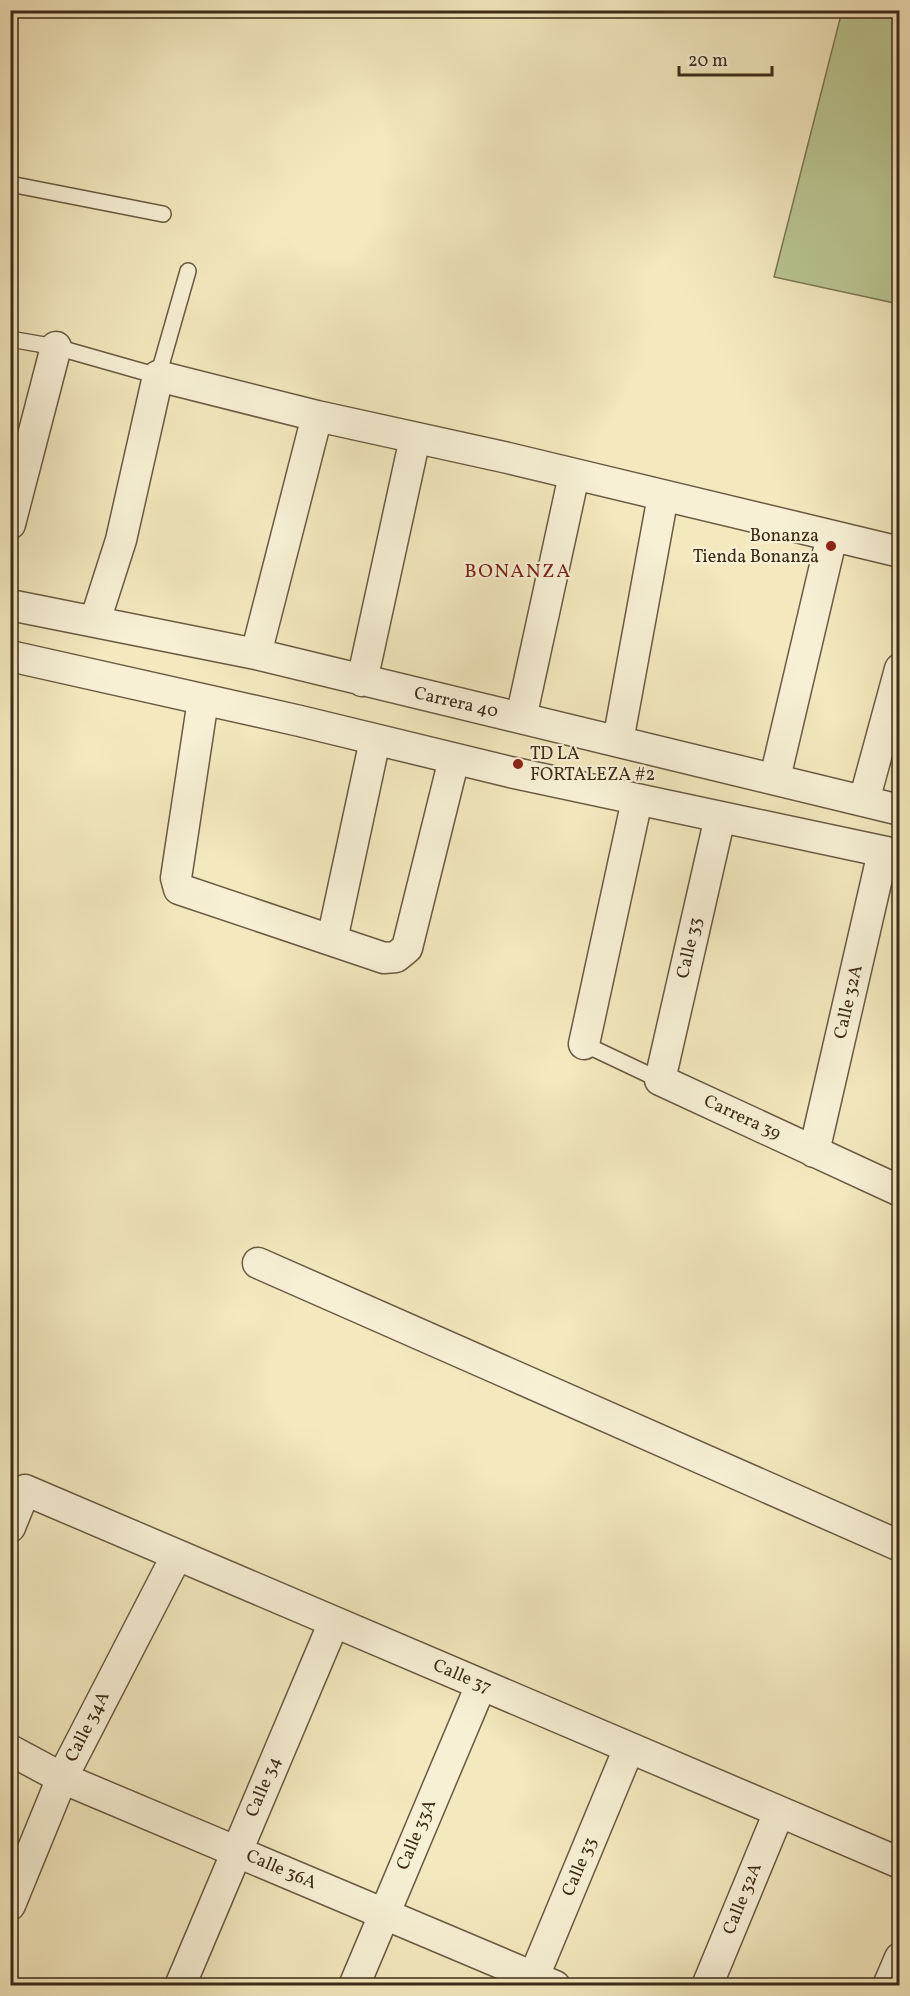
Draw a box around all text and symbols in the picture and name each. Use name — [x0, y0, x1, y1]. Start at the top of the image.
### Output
scale bar — [679, 39, 772, 77]
text: 20 m — [688, 49, 728, 74]
place label: Bonanza Tienda Bonanza — [693, 524, 819, 570]
marker: Bonanza Tienda Bonanza — [824, 539, 838, 553]
district label: BONANZA — [464, 558, 572, 586]
street label: Carrera 40 — [411, 681, 501, 725]
place label: TD LA FORTALEZA #2 — [530, 742, 655, 788]
marker: TD LA FORTALEZA #2 — [511, 757, 525, 771]
street label: Calle 33 — [671, 915, 709, 981]
street label: Calle 32A — [828, 962, 870, 1041]
street label: Carrera 39 — [699, 1089, 785, 1147]
street label: Calle 37 — [429, 1653, 495, 1701]
street label: Calle 34A — [60, 1687, 117, 1767]
street label: Calle 34 — [240, 1753, 288, 1821]
street label: Calle 33A — [391, 1795, 443, 1874]
street label: Calle 33 — [556, 1834, 604, 1900]
street label: Calle 36A — [242, 1844, 321, 1896]
street label: Calle 32A — [717, 1859, 769, 1939]

